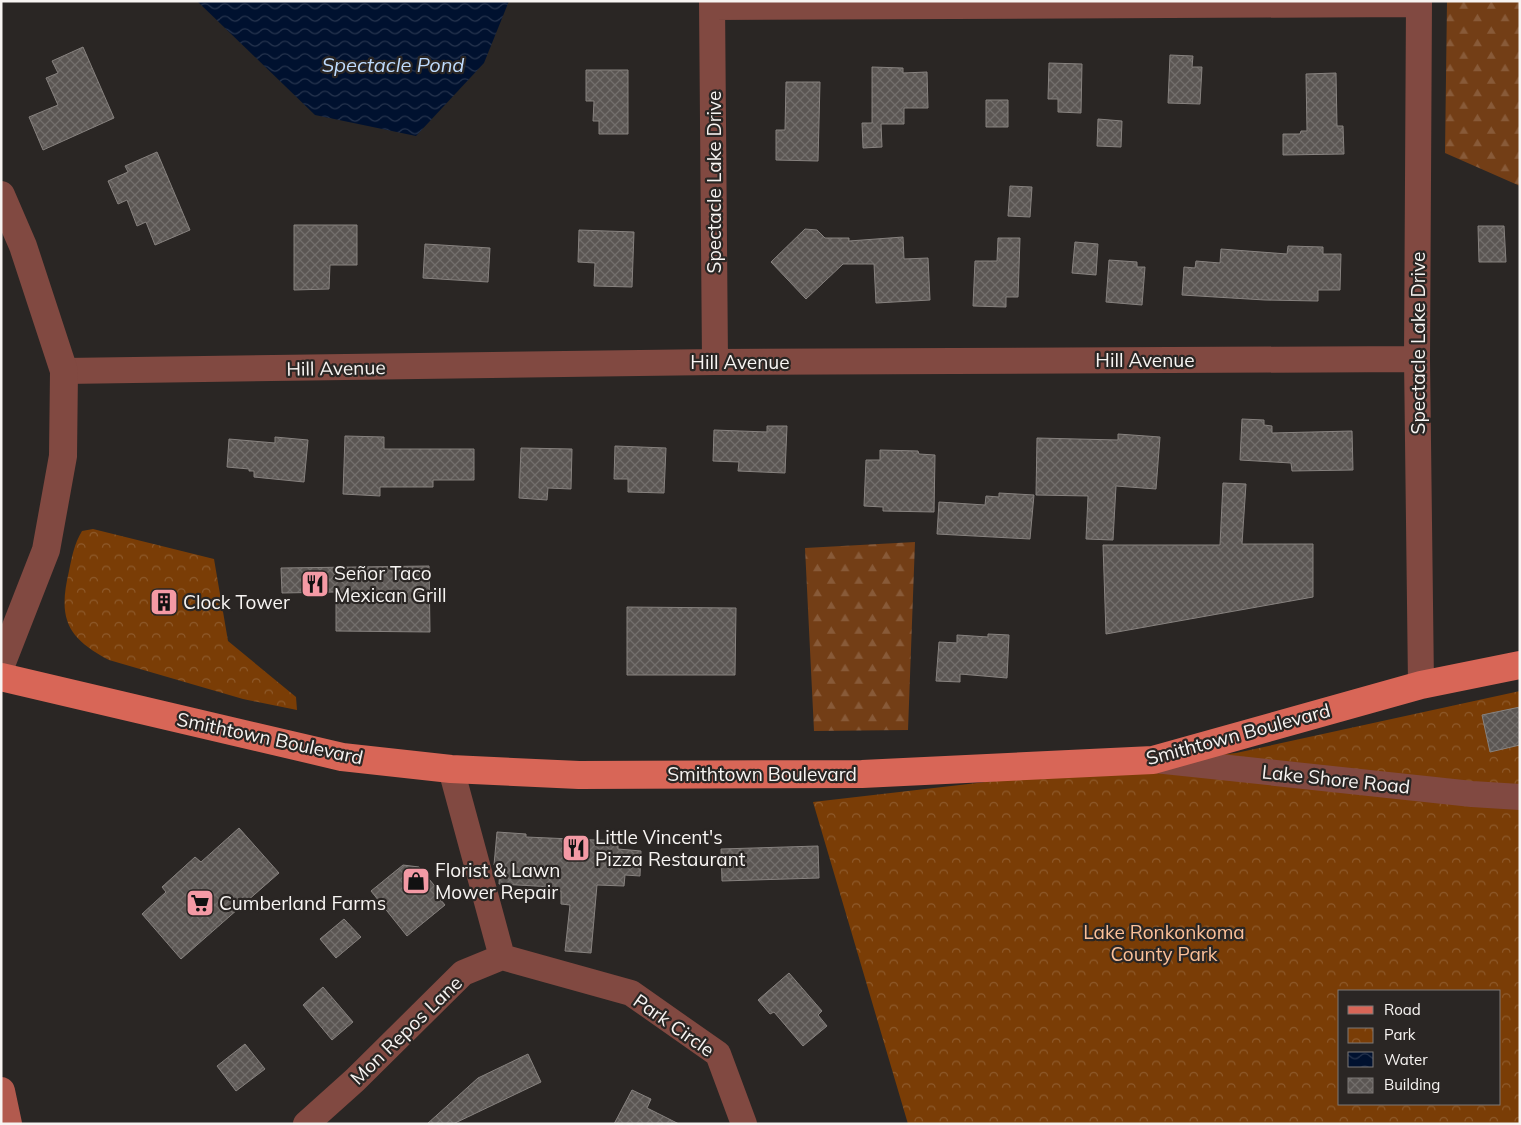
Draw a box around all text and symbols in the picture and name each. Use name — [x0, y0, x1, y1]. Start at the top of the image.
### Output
water label: Spectacle Pond — [322, 52, 464, 77]
street label: Spectacle Lake Drive — [702, 91, 726, 273]
street label: Spectacle Lake Drive — [1406, 252, 1430, 434]
street label: Hill Avenue — [1095, 348, 1195, 372]
street label: Hill Avenue — [690, 350, 790, 374]
street label: Hill Avenue — [286, 355, 386, 381]
place label: Señor Taco Mexican Grill — [334, 561, 446, 607]
restaurant icon: Señor Taco Mexican Grill — [300, 569, 330, 599]
building icon: Clock Tower — [149, 587, 179, 617]
place label: Clock Tower — [183, 590, 290, 614]
street label: Smithtown Boulevard — [1143, 698, 1333, 770]
street label: Smithtown Boulevard — [175, 707, 365, 769]
street label: Lake Shore Road — [1261, 759, 1411, 799]
street label: Smithtown Boulevard — [667, 762, 857, 786]
place label: Little Vincent's Pizza Restaurant — [595, 825, 746, 871]
restaurant icon: Little Vincent's Pizza Restaurant — [561, 833, 591, 863]
place label: Florist & Lawn Mower Repair — [435, 858, 560, 904]
shop icon: Florist & Lawn Mower Repair — [401, 866, 431, 896]
supermarket icon: Cumberland Farms — [185, 888, 215, 918]
place label: Cumberland Farms — [219, 891, 386, 915]
park label: Lake Ronkonkoma County Park — [1083, 920, 1245, 966]
street label: Mon Repos Lane — [345, 971, 467, 1089]
street label: Park Circle — [629, 988, 719, 1062]
legend — [1338, 990, 1501, 1105]
text: Road — [1384, 1000, 1421, 1019]
text: Park — [1384, 1025, 1416, 1044]
text: Water — [1384, 1050, 1428, 1069]
text: Building — [1384, 1075, 1440, 1094]

